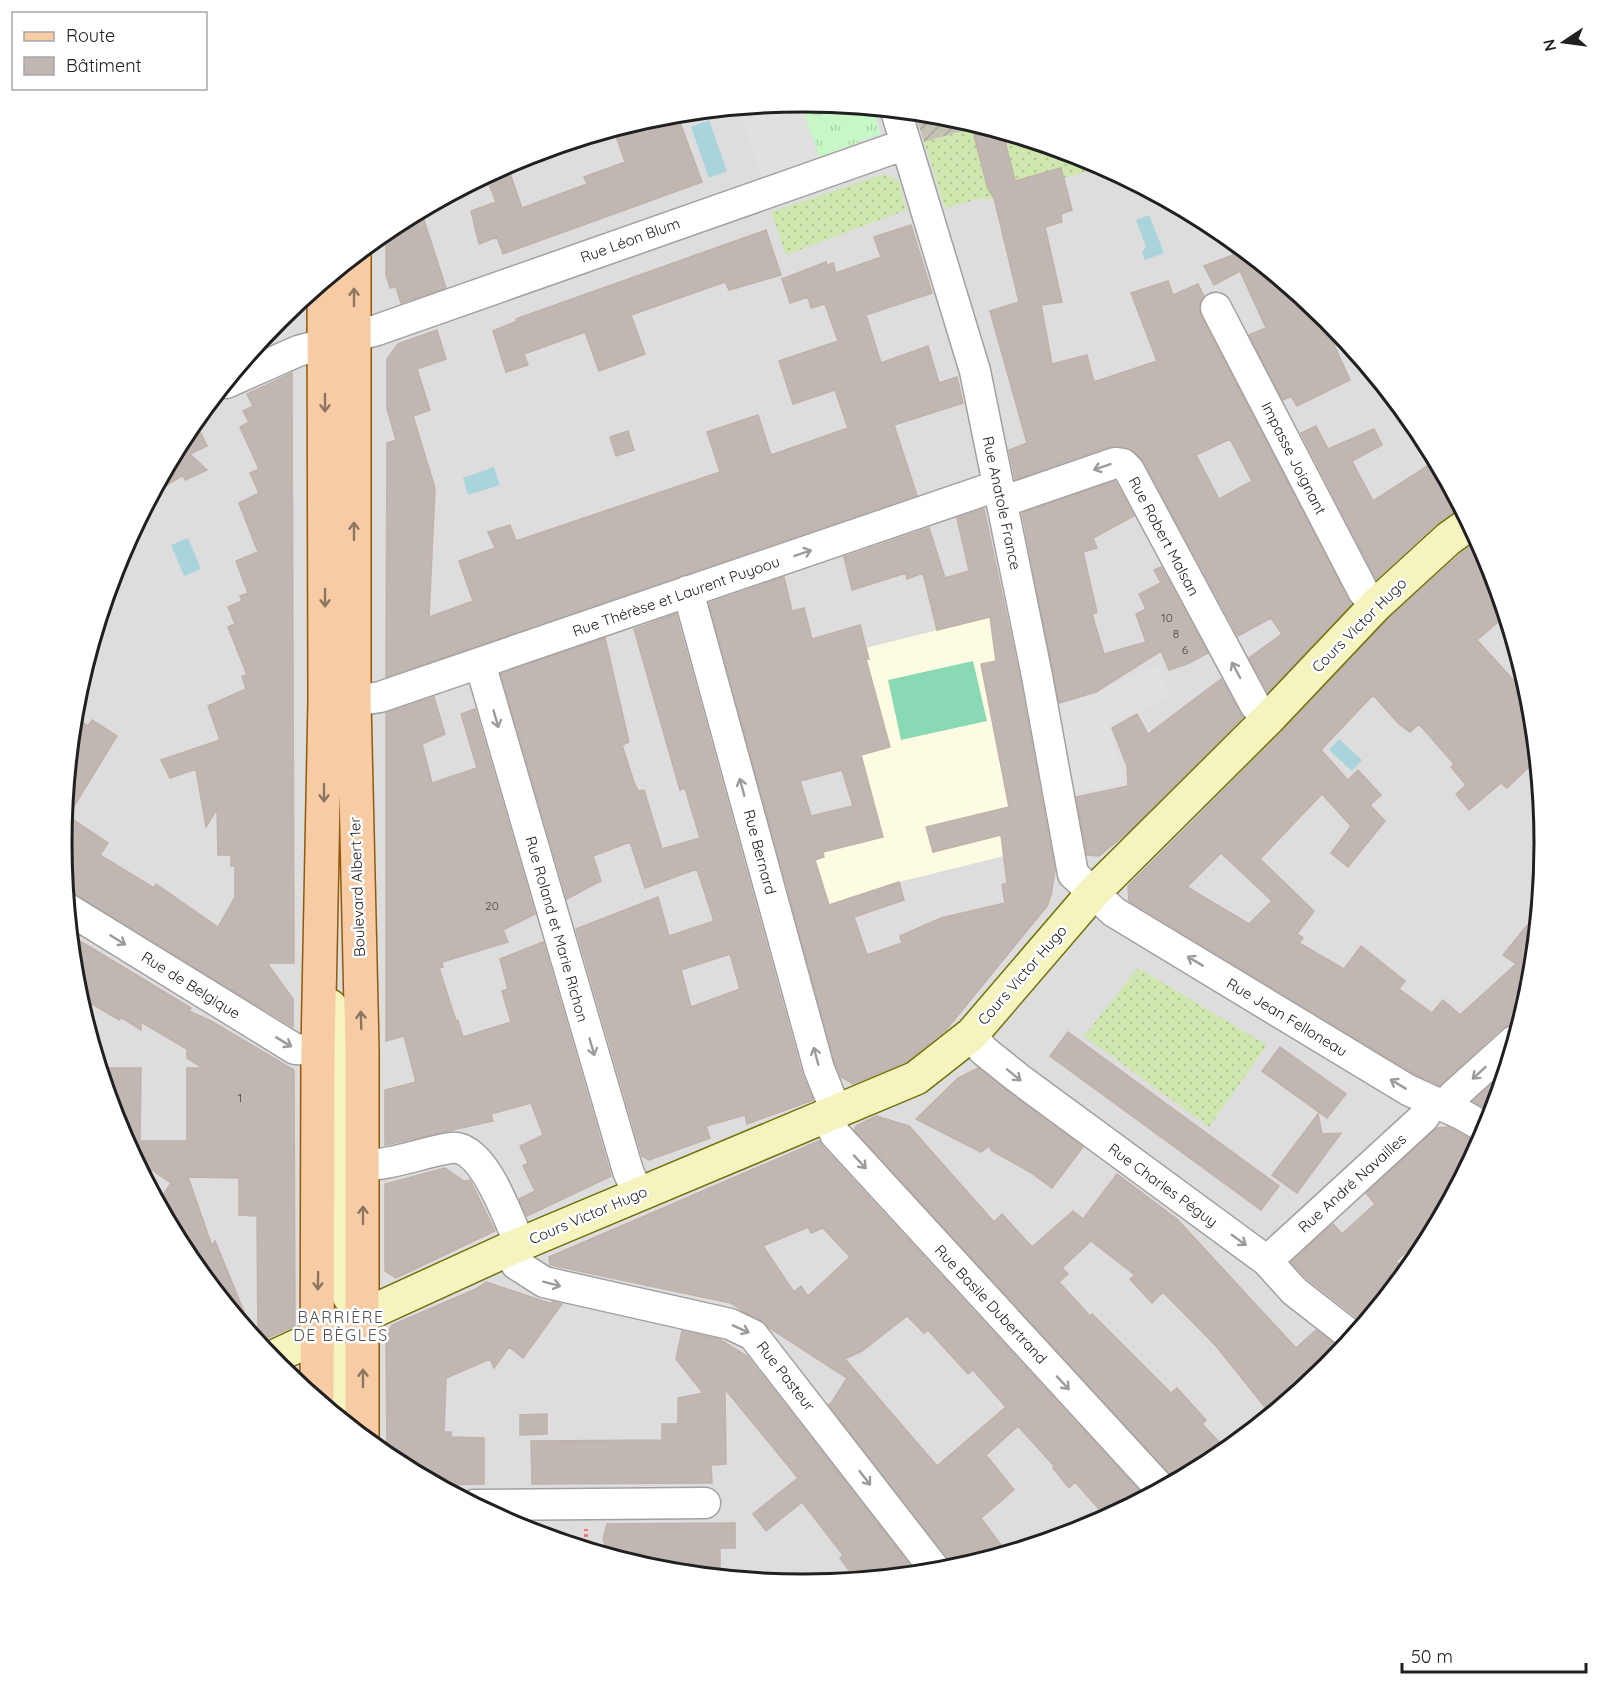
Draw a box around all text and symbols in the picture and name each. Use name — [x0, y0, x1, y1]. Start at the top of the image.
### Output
legend — [12, 12, 207, 90]
north arrow — [1534, 12, 1594, 72]
text: Route — [66, 24, 115, 47]
text: N — [1538, 37, 1560, 53]
text: Bâtiment — [66, 54, 142, 77]
street label: Rue Léon Blum — [578, 213, 682, 267]
one-way arrow — [348, 287, 360, 307]
one-way arrow — [319, 392, 331, 412]
street label: Impasse Joignant — [1257, 398, 1331, 518]
street label: Rue Anatole France — [979, 434, 1025, 572]
one-way arrow — [1093, 463, 1111, 474]
street label: Rue Robert Malsan — [1125, 473, 1203, 599]
one-way arrow — [348, 522, 360, 542]
one-way arrow — [793, 547, 812, 558]
street label: Rue Thérèse et Laurent Puyoou — [570, 552, 782, 640]
street label: Cours Victor Hugo — [1308, 574, 1410, 676]
one-way arrow — [319, 587, 331, 607]
house number: 10 — [1161, 610, 1173, 625]
house number: 8 — [1173, 626, 1179, 641]
house number: 6 — [1182, 642, 1189, 657]
one-way arrow — [1230, 662, 1242, 679]
one-way arrow — [491, 709, 502, 728]
one-way arrow — [736, 778, 747, 797]
one-way arrow — [318, 782, 330, 802]
street label: Rue Bernard — [740, 807, 780, 897]
street label: Boulevard Albert 1er — [345, 816, 369, 957]
street label: Rue Roland et Marie Richon — [521, 834, 593, 1024]
house number: 20 — [485, 898, 499, 913]
street label: Cours Victor Hugo — [973, 921, 1071, 1029]
one-way arrow — [109, 934, 126, 946]
street label: Rue de Belgique — [138, 947, 244, 1023]
one-way arrow — [1187, 955, 1204, 967]
street label: Rue Jean Felloneau — [1223, 974, 1351, 1060]
one-way arrow — [356, 1011, 367, 1031]
one-way arrow — [275, 1036, 292, 1048]
one-way arrow — [587, 1037, 598, 1056]
one-way arrow — [810, 1047, 821, 1066]
one-way arrow — [1472, 1066, 1487, 1080]
one-way arrow — [1006, 1068, 1022, 1081]
one-way arrow — [1390, 1077, 1407, 1089]
house number: 1 — [238, 1090, 242, 1105]
street label: Rue André Navailles — [1294, 1130, 1410, 1236]
street label: Rue Charles Péguy — [1105, 1139, 1221, 1231]
one-way arrow — [853, 1154, 867, 1169]
street label: Cours Victor Hugo — [526, 1182, 650, 1248]
one-way arrow — [357, 1206, 369, 1226]
one-way arrow — [1230, 1234, 1246, 1246]
street label: Rue Basile Dubertrand — [931, 1240, 1051, 1368]
one-way arrow — [313, 1271, 324, 1291]
one-way arrow — [542, 1279, 561, 1290]
district label: BARRIÈRE DE BÈGLES — [293, 1307, 389, 1345]
one-way arrow — [732, 1324, 750, 1335]
street label: Rue Pasteur — [753, 1337, 819, 1415]
one-way arrow — [357, 1368, 369, 1388]
one-way arrow — [1056, 1375, 1070, 1390]
one-way arrow — [858, 1470, 871, 1486]
scale bar — [1402, 1636, 1586, 1674]
text: 50 m — [1411, 1645, 1453, 1668]

